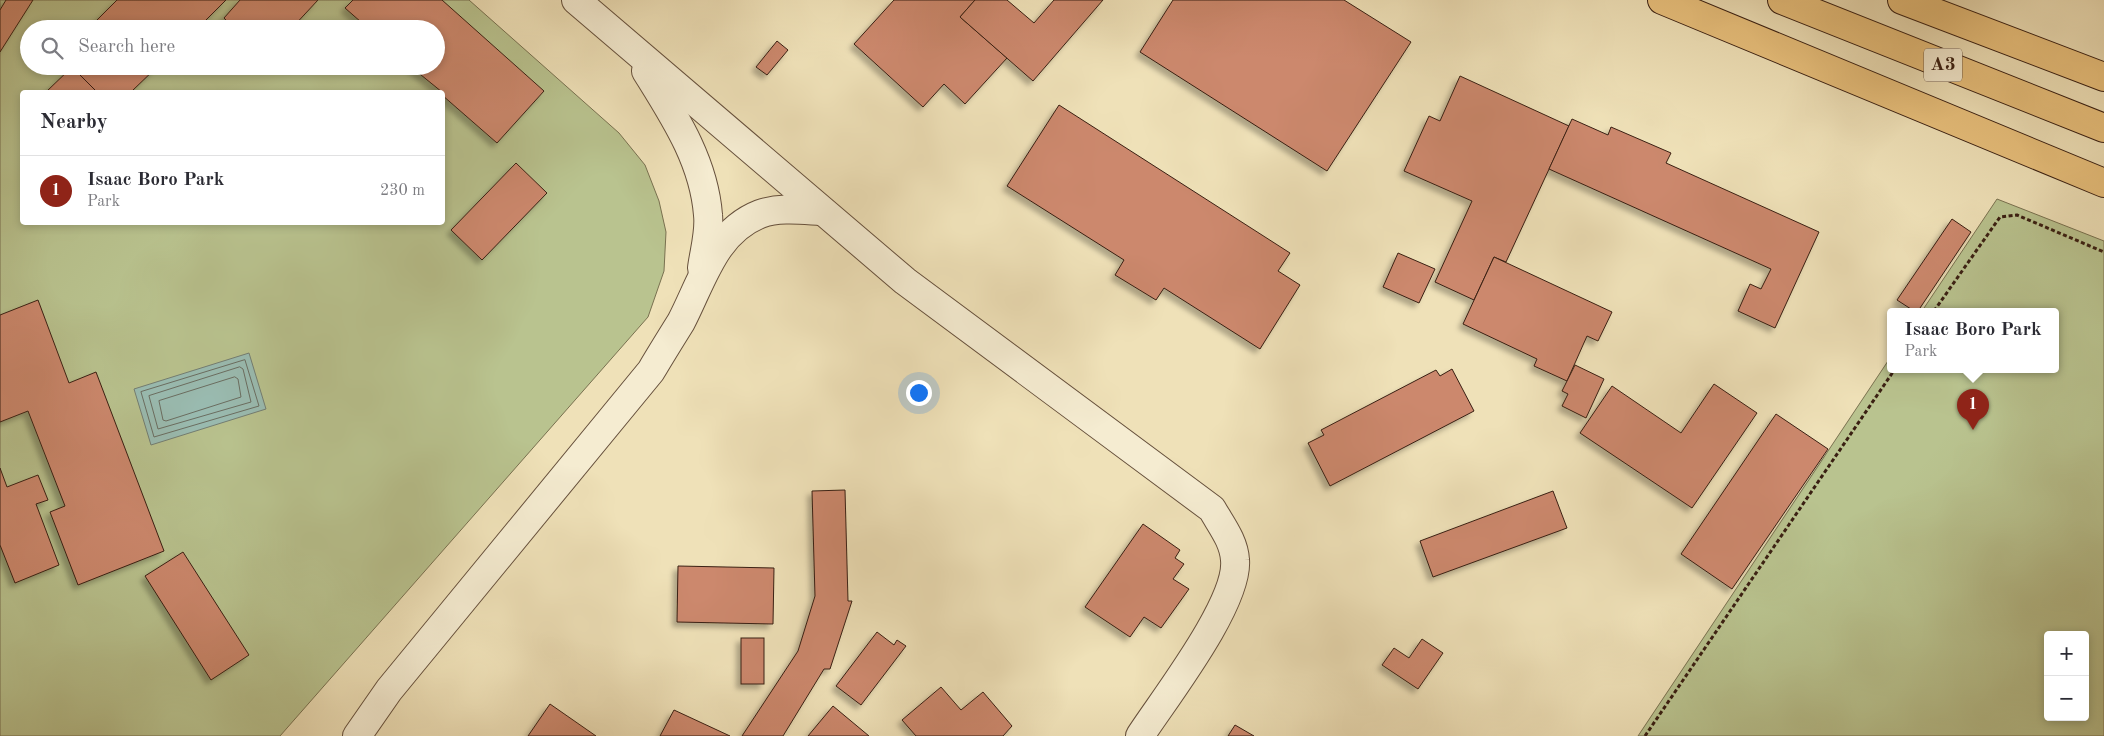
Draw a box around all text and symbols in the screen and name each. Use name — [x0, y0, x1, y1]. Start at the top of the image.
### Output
search box — [20, 20, 445, 75]
icon: search — [38, 34, 66, 62]
text: Search here — [78, 38, 175, 57]
road number: A3 — [1924, 48, 1962, 82]
text: Nearby — [40, 112, 108, 133]
text: Isaac Boro Park — [87, 171, 224, 190]
text: 1 — [51, 183, 61, 199]
text: 230 m — [380, 183, 425, 199]
text: Park — [87, 194, 120, 210]
popup — [1887, 308, 2059, 373]
text: Isaac Boro Park — [1904, 321, 2042, 340]
text: Park — [1904, 344, 1937, 360]
your location — [906, 380, 932, 406]
pin: 1 — [1957, 389, 1989, 430]
map controls — [2044, 631, 2089, 721]
button: + — [2044, 631, 2089, 676]
button: − — [2044, 676, 2089, 721]

